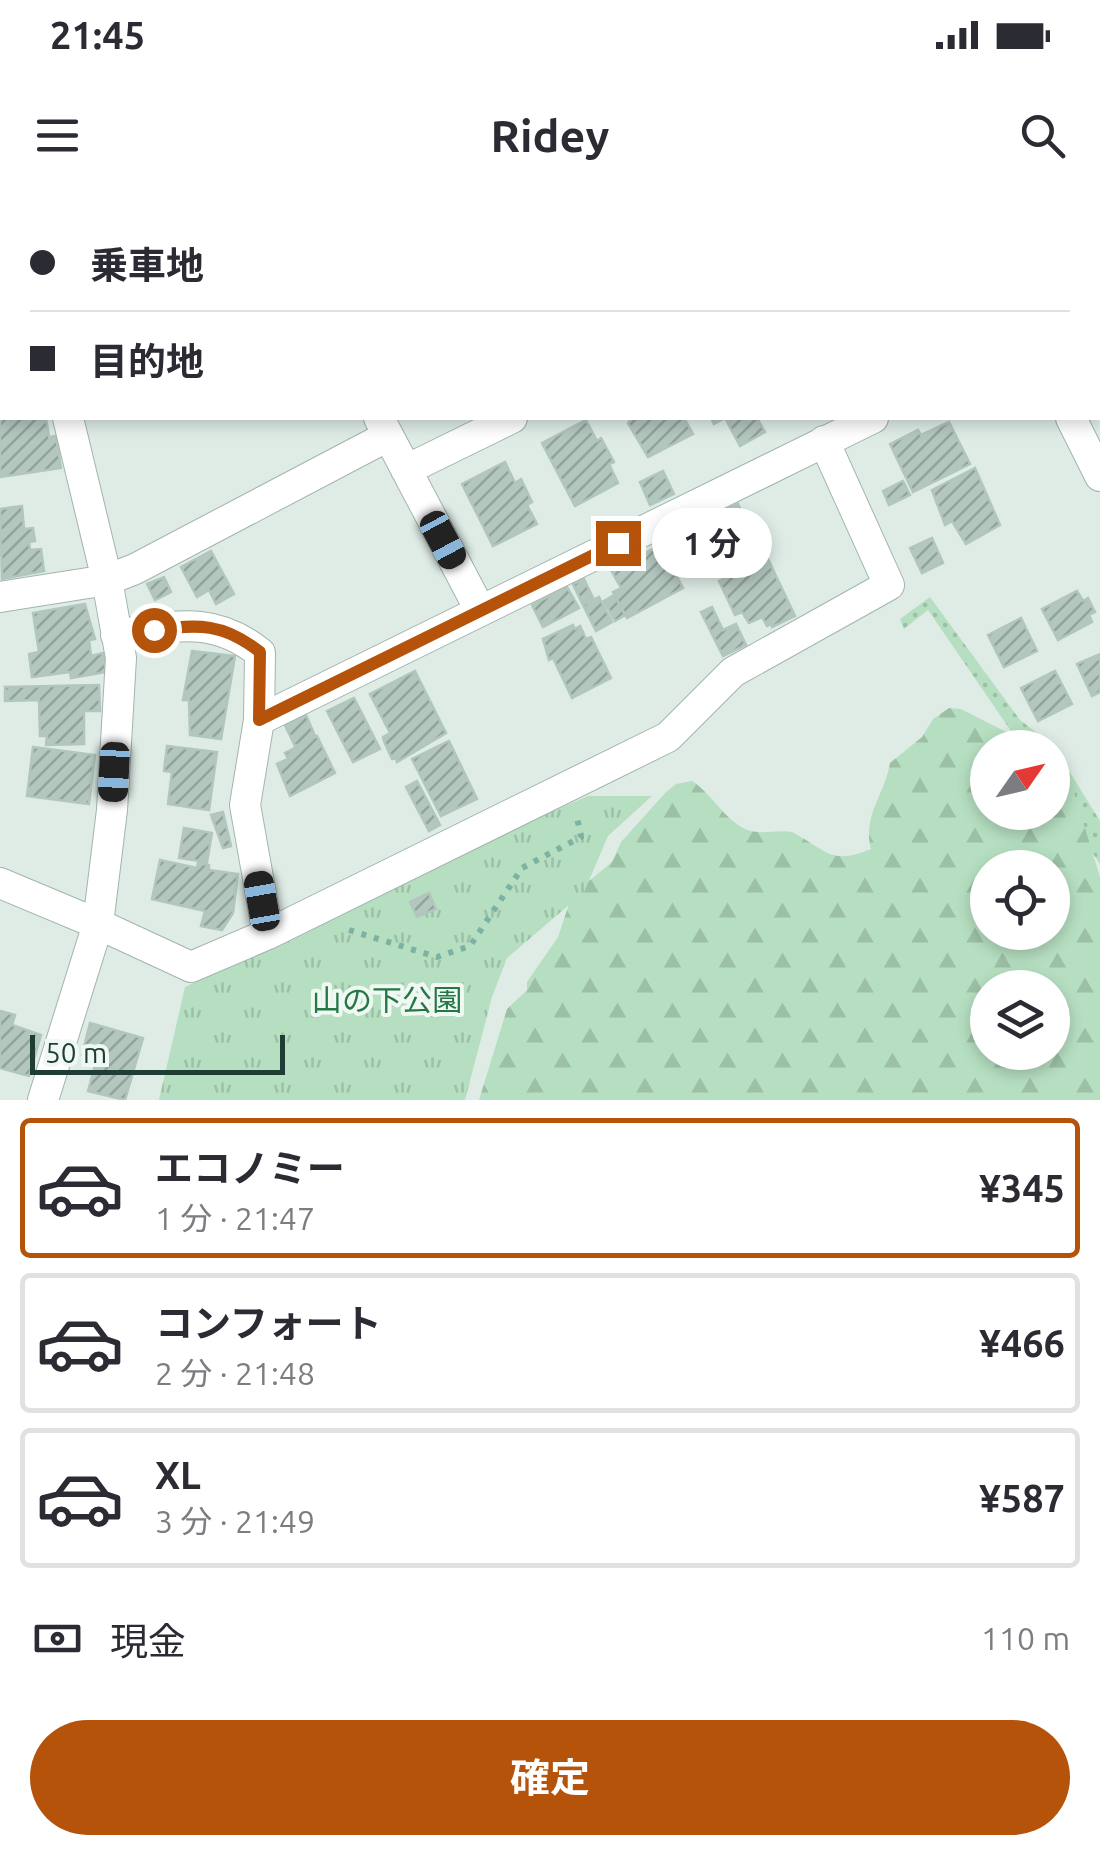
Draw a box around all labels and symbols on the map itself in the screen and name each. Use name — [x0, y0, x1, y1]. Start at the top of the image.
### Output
car — [416, 506, 470, 574]
callout: 1 分 — [653, 508, 773, 578]
route end — [596, 521, 641, 566]
route start — [132, 608, 177, 653]
north arrow — [970, 730, 1070, 830]
car — [97, 741, 131, 803]
car — [242, 869, 282, 933]
park label: 山の下公園 — [312, 983, 462, 1017]
scale bar — [30, 1030, 285, 1074]

